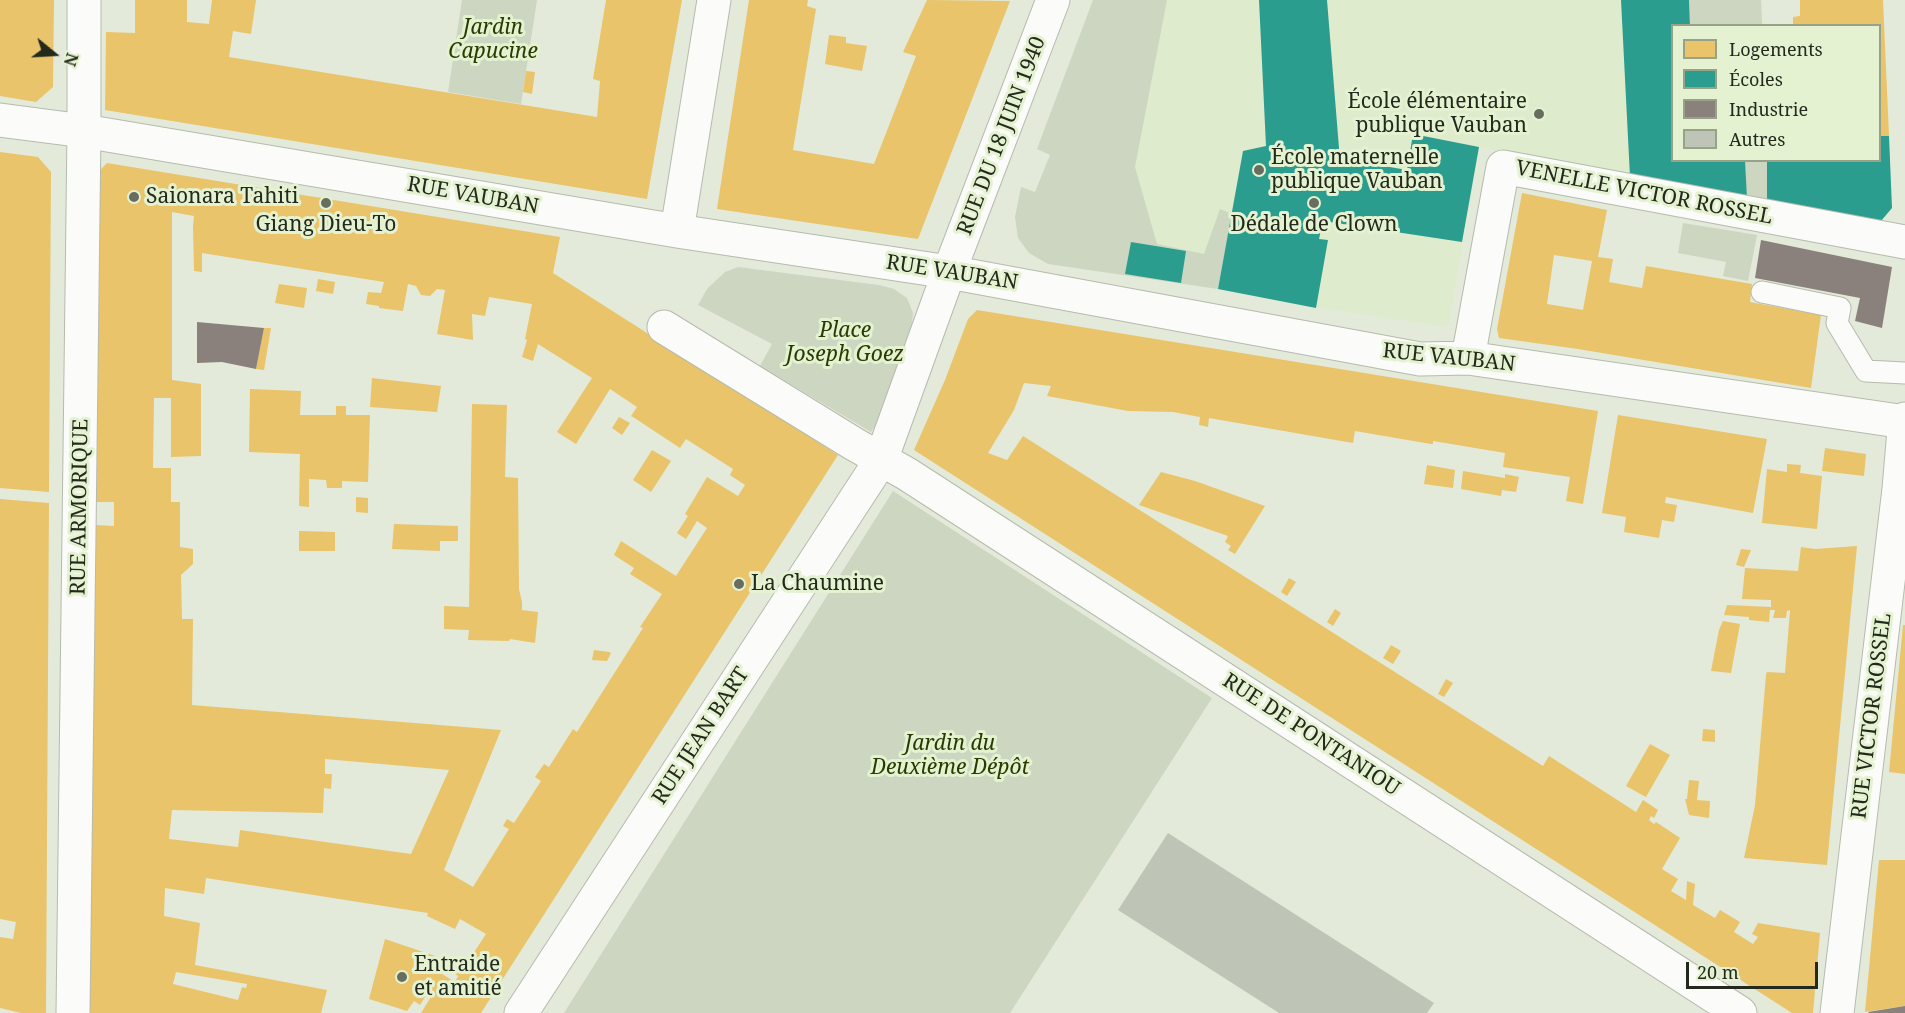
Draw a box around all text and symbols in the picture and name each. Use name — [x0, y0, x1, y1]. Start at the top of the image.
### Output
park label: Jardin Capucine — [448, 15, 538, 65]
north arrow — [24, 24, 84, 84]
legend — [1671, 24, 1881, 162]
street label: RUE DU 18 JUIN 1940 — [953, 33, 1051, 239]
text: Logements — [1729, 37, 1823, 61]
text: N — [59, 50, 84, 69]
text: Écoles — [1729, 67, 1783, 91]
place label: École élémentaire publique Vauban — [1348, 89, 1527, 139]
text: Industrie — [1729, 97, 1808, 121]
marker: École élémentaire publique Vauban — [1532, 107, 1546, 121]
text: Autres — [1729, 127, 1785, 151]
place label: École maternelle publique Vauban — [1271, 145, 1443, 195]
street label: VENELLE VICTOR ROSSEL — [1513, 156, 1775, 230]
marker: École maternelle publique Vauban — [1252, 163, 1266, 177]
street label: RUE VAUBAN — [405, 172, 541, 220]
place label: Saionara Tahiti — [146, 184, 298, 210]
marker: Saionara Tahiti — [127, 190, 141, 204]
marker: Giang Dieu-To — [319, 196, 333, 210]
marker: Dédale de Clown — [1307, 196, 1321, 210]
place label: Giang Dieu-To — [256, 212, 396, 238]
place label: Dédale de Clown — [1230, 212, 1398, 238]
street label: RUE VAUBAN — [884, 250, 1020, 296]
park label: Place Joseph Goez — [786, 318, 904, 368]
street label: RUE VAUBAN — [1381, 339, 1517, 377]
street label: RUE ARMORIQUE — [66, 419, 94, 595]
place label: La Chaumine — [751, 571, 884, 597]
marker: La Chaumine — [732, 577, 746, 591]
street label: RUE VICTOR ROSSEL — [1847, 612, 1897, 820]
street label: RUE JEAN BART — [647, 663, 755, 809]
street label: RUE DE PONTANIOU — [1218, 668, 1404, 802]
park label: Jardin du Deuxième Dépôt — [871, 731, 1029, 781]
scale bar — [1689, 950, 1821, 988]
place label: Entraide et amitié — [414, 952, 502, 1002]
text: 20 m — [1697, 960, 1739, 984]
marker: Entraide et amitié — [395, 970, 409, 984]

